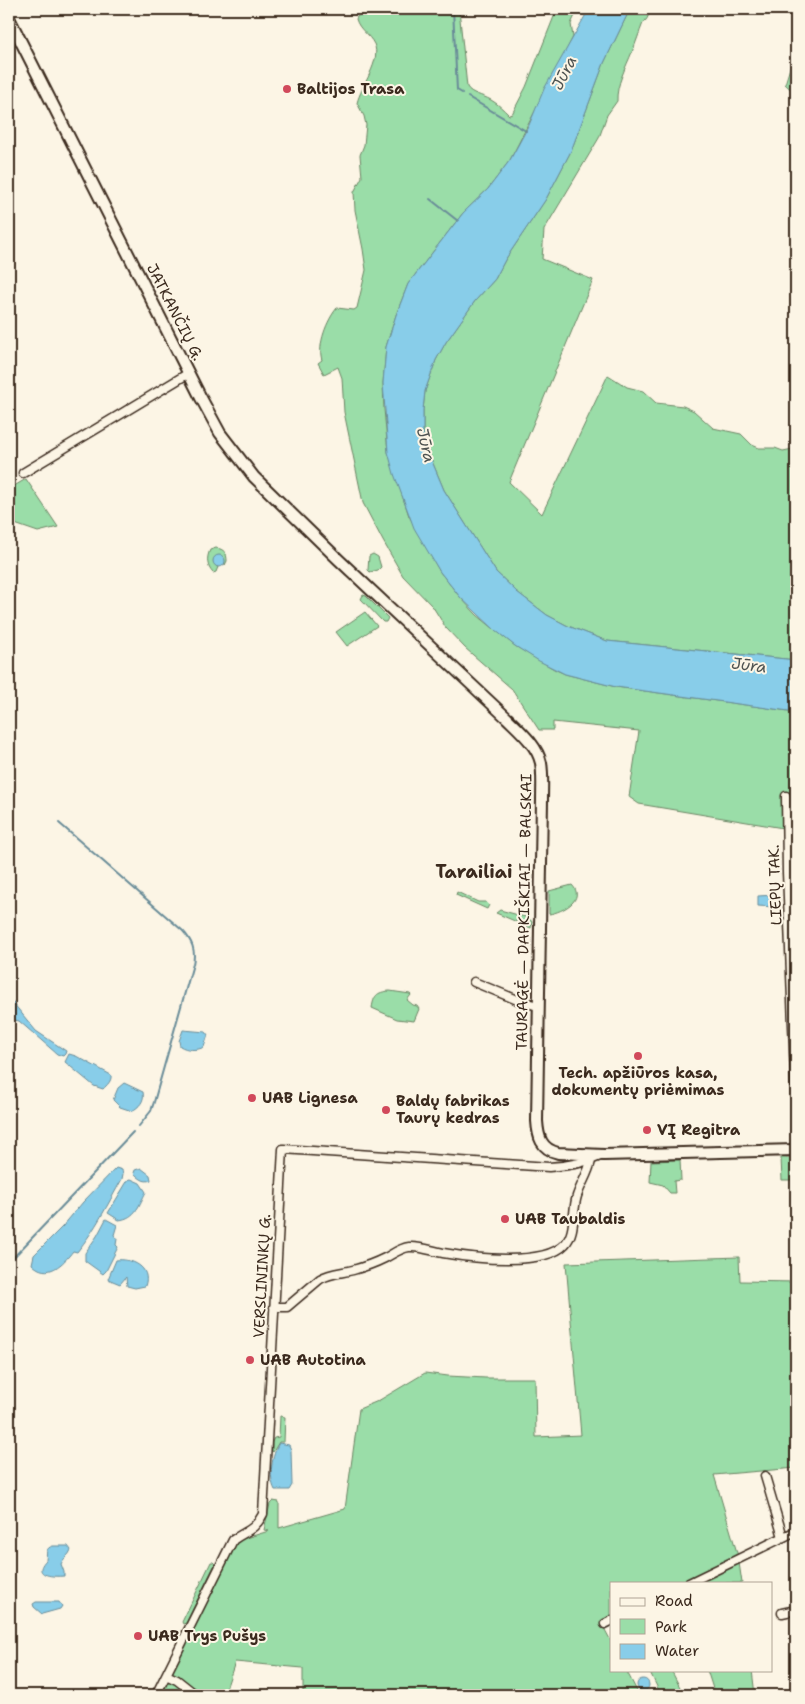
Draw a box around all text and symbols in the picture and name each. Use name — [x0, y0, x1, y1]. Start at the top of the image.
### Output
water label: Jūra — [547, 52, 581, 94]
place label: Baltijos Trasa — [297, 79, 405, 99]
marker: Baltijos Trasa — [281, 83, 293, 95]
street label: JATKANČIŲ G. — [142, 260, 209, 364]
water label: Jūra — [412, 425, 440, 465]
water label: Jūra — [730, 652, 768, 678]
street label: TAURAGĖ — DAPKIŠKIAI — BALSKAI — [511, 773, 536, 1051]
street label: LIEPŲ TAK. — [764, 844, 786, 926]
district label: Tarailiai — [435, 860, 513, 884]
marker: Tech. apžiūros kasa, dokumentų priėmimas — [632, 1050, 644, 1062]
place label: Tech. apžiūros kasa, dokumentų priėmimas — [552, 1063, 725, 1100]
place label: UAB Lignesa — [262, 1088, 358, 1108]
place label: Baldų fabrikas Taurų kedras — [396, 1091, 510, 1128]
marker: UAB Lignesa — [246, 1092, 258, 1104]
marker: Baldų fabrikas Taurų kedras — [380, 1104, 392, 1116]
place label: VĮ Regitra — [657, 1120, 741, 1140]
marker: VĮ Regitra — [641, 1124, 653, 1136]
place label: UAB Taubaldis — [515, 1209, 625, 1229]
street label: VERSLININKŲ G. — [249, 1213, 275, 1339]
marker: UAB Taubaldis — [499, 1213, 511, 1225]
place label: UAB Autotina — [260, 1350, 367, 1370]
marker: UAB Autotina — [244, 1354, 256, 1366]
legend — [610, 1582, 772, 1672]
text: Road — [655, 1591, 693, 1611]
text: Park — [655, 1617, 687, 1637]
place label: UAB Trys Pušys — [148, 1626, 266, 1646]
marker: UAB Trys Pušys — [132, 1630, 144, 1642]
text: Water — [655, 1641, 699, 1661]

